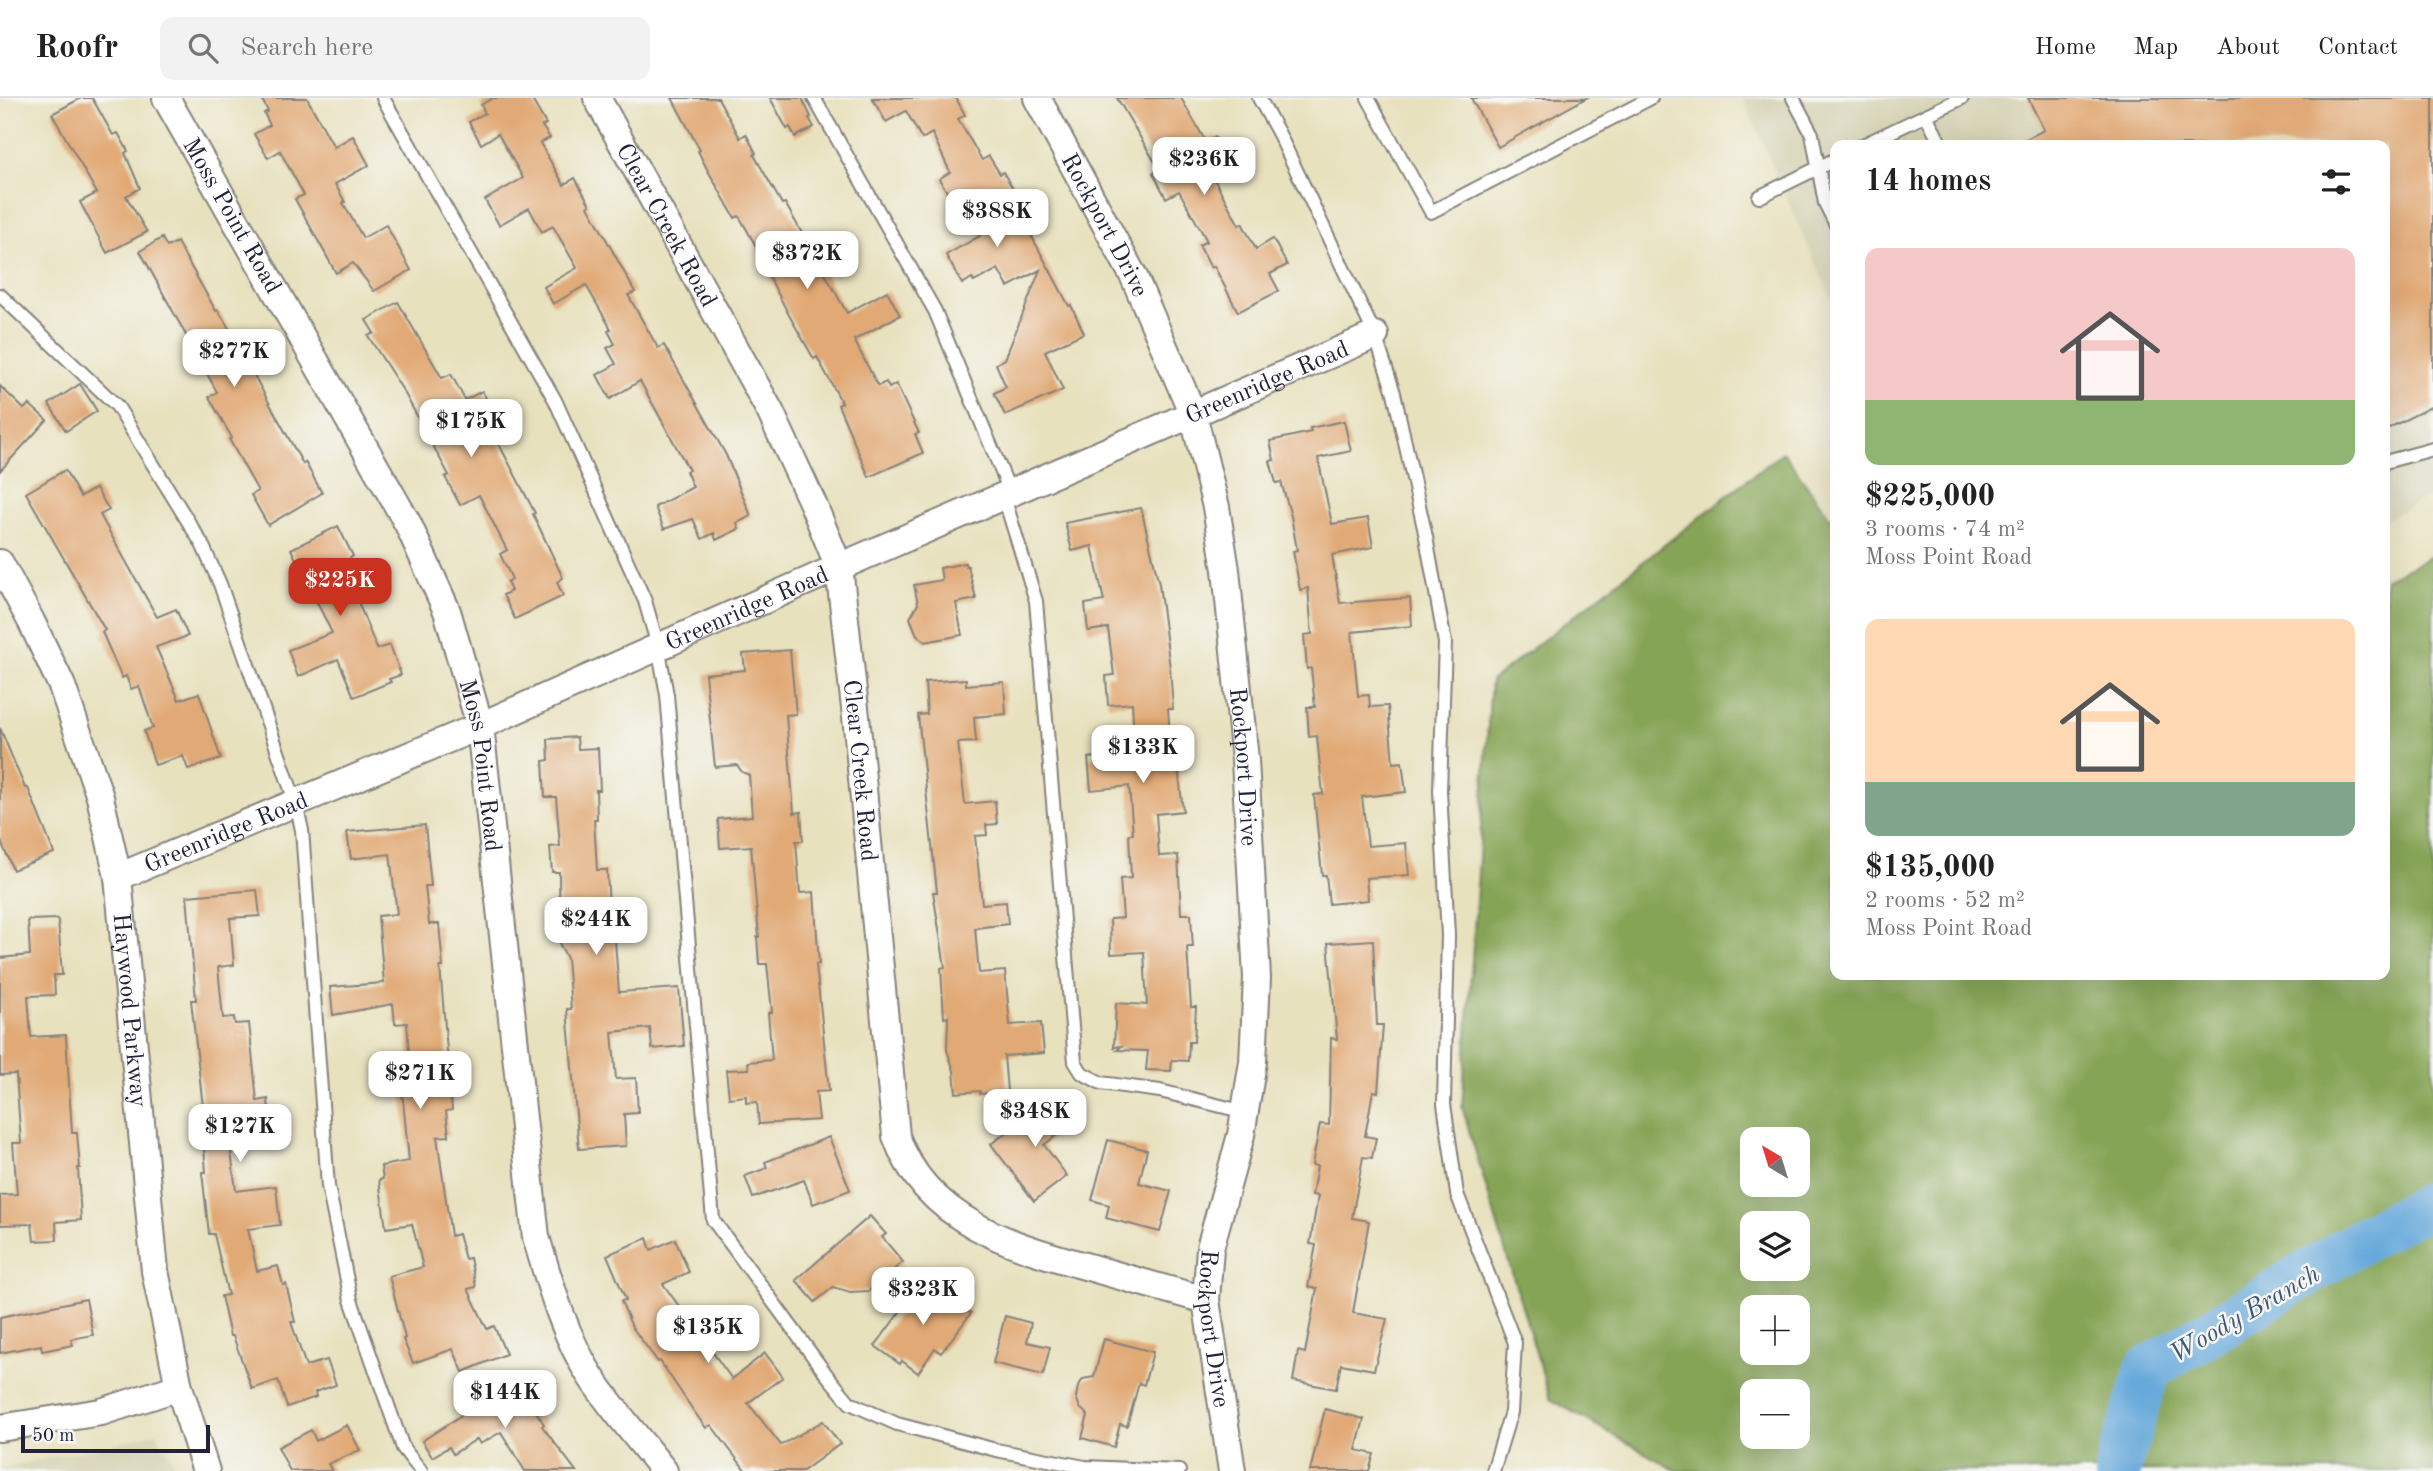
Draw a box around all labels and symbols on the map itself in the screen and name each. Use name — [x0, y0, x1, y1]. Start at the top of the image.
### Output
street label: Moss Point Road — [177, 135, 285, 298]
pin: $236K — [1155, 138, 1253, 197]
street label: Clear Creek Road — [611, 140, 720, 312]
street label: Rockport Drive — [1055, 150, 1151, 301]
pin: $388K — [948, 190, 1046, 249]
pin: $372K — [758, 232, 856, 291]
pin: $277K — [185, 330, 283, 389]
street label: Greenridge Road — [1182, 338, 1353, 430]
pin: $175K — [422, 400, 520, 459]
pin: $225K — [291, 559, 389, 618]
street label: Greenridge Road — [663, 563, 833, 656]
street label: Moss Point Road — [453, 677, 504, 853]
street label: Clear Creek Road — [838, 679, 880, 863]
street label: Rockport Drive — [1224, 687, 1260, 847]
pin: $133K — [1094, 726, 1192, 785]
street label: Greenridge Road — [141, 789, 312, 879]
pin: $244K — [547, 898, 645, 957]
street label: Haywood Parkway — [107, 912, 150, 1109]
pin: $271K — [371, 1052, 469, 1111]
pin: $348K — [986, 1090, 1084, 1149]
pin: $127K — [191, 1104, 289, 1164]
north arrow — [1740, 1127, 1810, 1197]
street label: Rockport Drive — [1192, 1249, 1232, 1409]
water label: Woody Branch — [2165, 1261, 2325, 1368]
pin: $323K — [874, 1268, 972, 1327]
pin: $135K — [659, 1306, 757, 1365]
pin: $144K — [456, 1370, 554, 1430]
scale bar — [21, 1422, 210, 1454]

